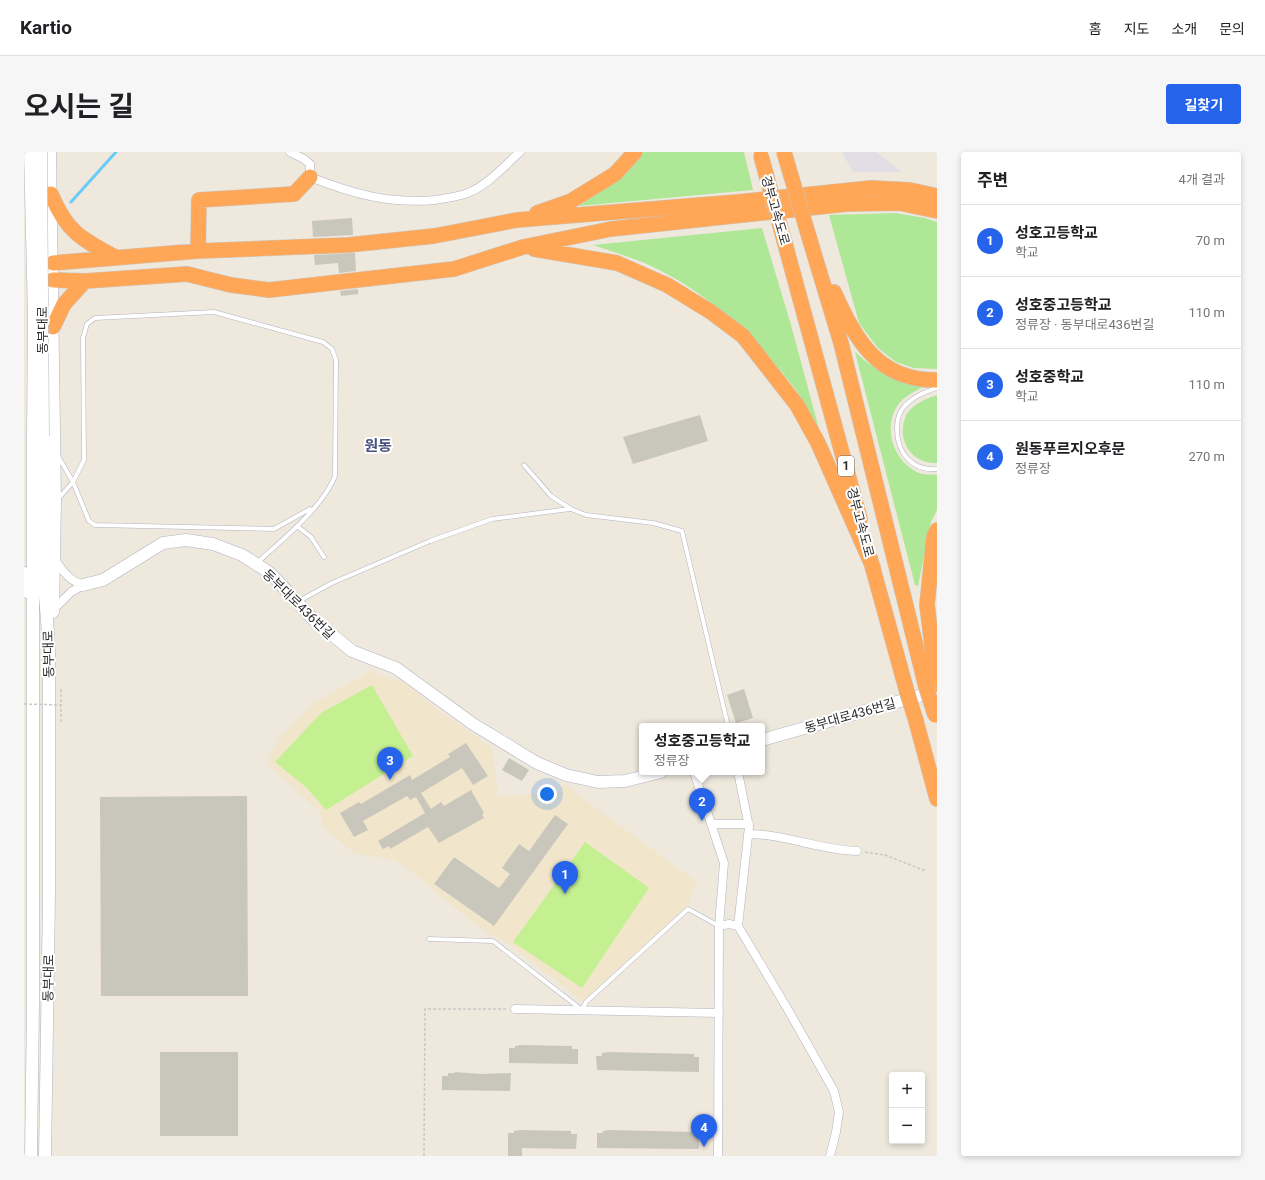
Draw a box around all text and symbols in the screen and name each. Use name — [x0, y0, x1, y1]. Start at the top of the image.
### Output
text: Kartio — [20, 16, 72, 39]
text: 홈 — [1089, 21, 1102, 37]
text: 지도 — [1124, 21, 1149, 37]
text: 소개 — [1171, 21, 1197, 37]
text: 문의 — [1219, 21, 1245, 37]
button: 길찾기 — [1166, 84, 1241, 124]
text: 오시는 길 — [24, 90, 134, 123]
text: 주변 — [977, 170, 1008, 190]
text: 4개 결과 — [1179, 172, 1225, 187]
street label: 경부고속도로 — [758, 174, 793, 247]
text: 성호고등학교 — [1015, 224, 1098, 242]
text: 1 — [986, 233, 994, 248]
text: 70 m — [1196, 233, 1225, 248]
text: 학교 — [1015, 245, 1039, 260]
text: 성호중고등학교 — [1015, 296, 1112, 314]
text: 2 — [986, 305, 994, 320]
text: 110 m — [1188, 305, 1225, 320]
street label: 동부대로 — [35, 306, 50, 354]
text: 정류장 · 동부대로436번길 — [1015, 317, 1154, 332]
text: 성호중학교 — [1015, 368, 1084, 386]
text: 3 — [986, 377, 994, 392]
text: 110 m — [1188, 377, 1225, 392]
text: 학교 — [1015, 389, 1039, 404]
district label: 원동 — [364, 437, 392, 455]
text: 원동푸르지오후문 — [1015, 440, 1125, 458]
text: 4 — [986, 449, 994, 464]
text: 270 m — [1188, 449, 1225, 464]
road number: 1 — [838, 456, 854, 476]
text: 정류장 — [1015, 461, 1051, 476]
street label: 경부고속도로 — [844, 486, 877, 559]
street label: 동부대로436번길 — [260, 566, 338, 642]
street label: 동부대로 — [41, 630, 56, 678]
street label: 동부대로436번길 — [803, 695, 897, 736]
popup — [639, 723, 765, 775]
text: 성호중고등학교 — [654, 732, 750, 750]
pin: 3 — [377, 747, 403, 780]
text: 정류장 — [654, 753, 690, 768]
your location — [537, 784, 557, 804]
pin: 2 — [689, 788, 715, 821]
pin: 1 — [552, 861, 578, 894]
street label: 동부대로 — [41, 954, 56, 1002]
map controls — [889, 1072, 925, 1144]
button: + — [889, 1072, 925, 1108]
button: − — [889, 1108, 925, 1144]
pin: 4 — [691, 1114, 717, 1147]

